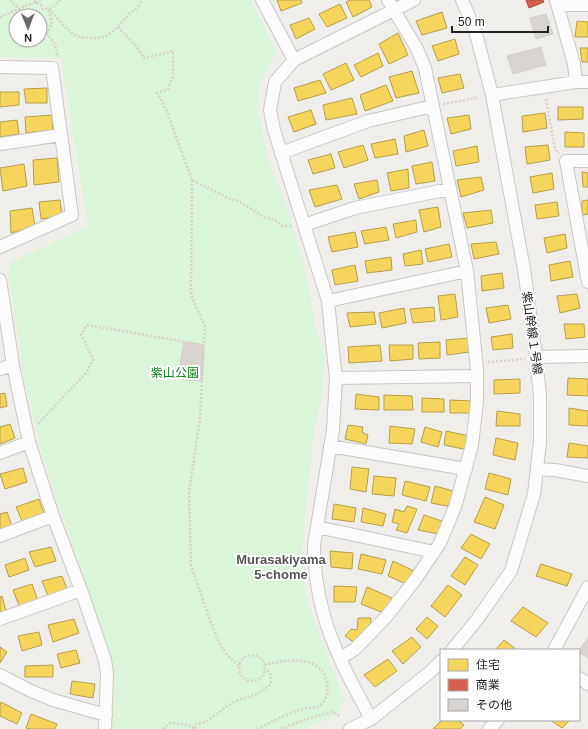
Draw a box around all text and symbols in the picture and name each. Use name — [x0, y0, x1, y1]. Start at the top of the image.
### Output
north arrow — [8, 8, 48, 48]
scale bar — [452, 8, 548, 34]
text: 50 m — [458, 15, 485, 29]
text: N — [24, 32, 32, 44]
street label: 紫山幹線１号線 — [519, 290, 545, 376]
park label: 紫山公園 — [151, 366, 199, 380]
district label: Murasakiyama 5-chome — [236, 552, 327, 582]
legend — [440, 649, 580, 721]
text: 住宅 — [476, 658, 500, 672]
text: 商業 — [476, 678, 500, 692]
text: その他 — [476, 698, 512, 712]

